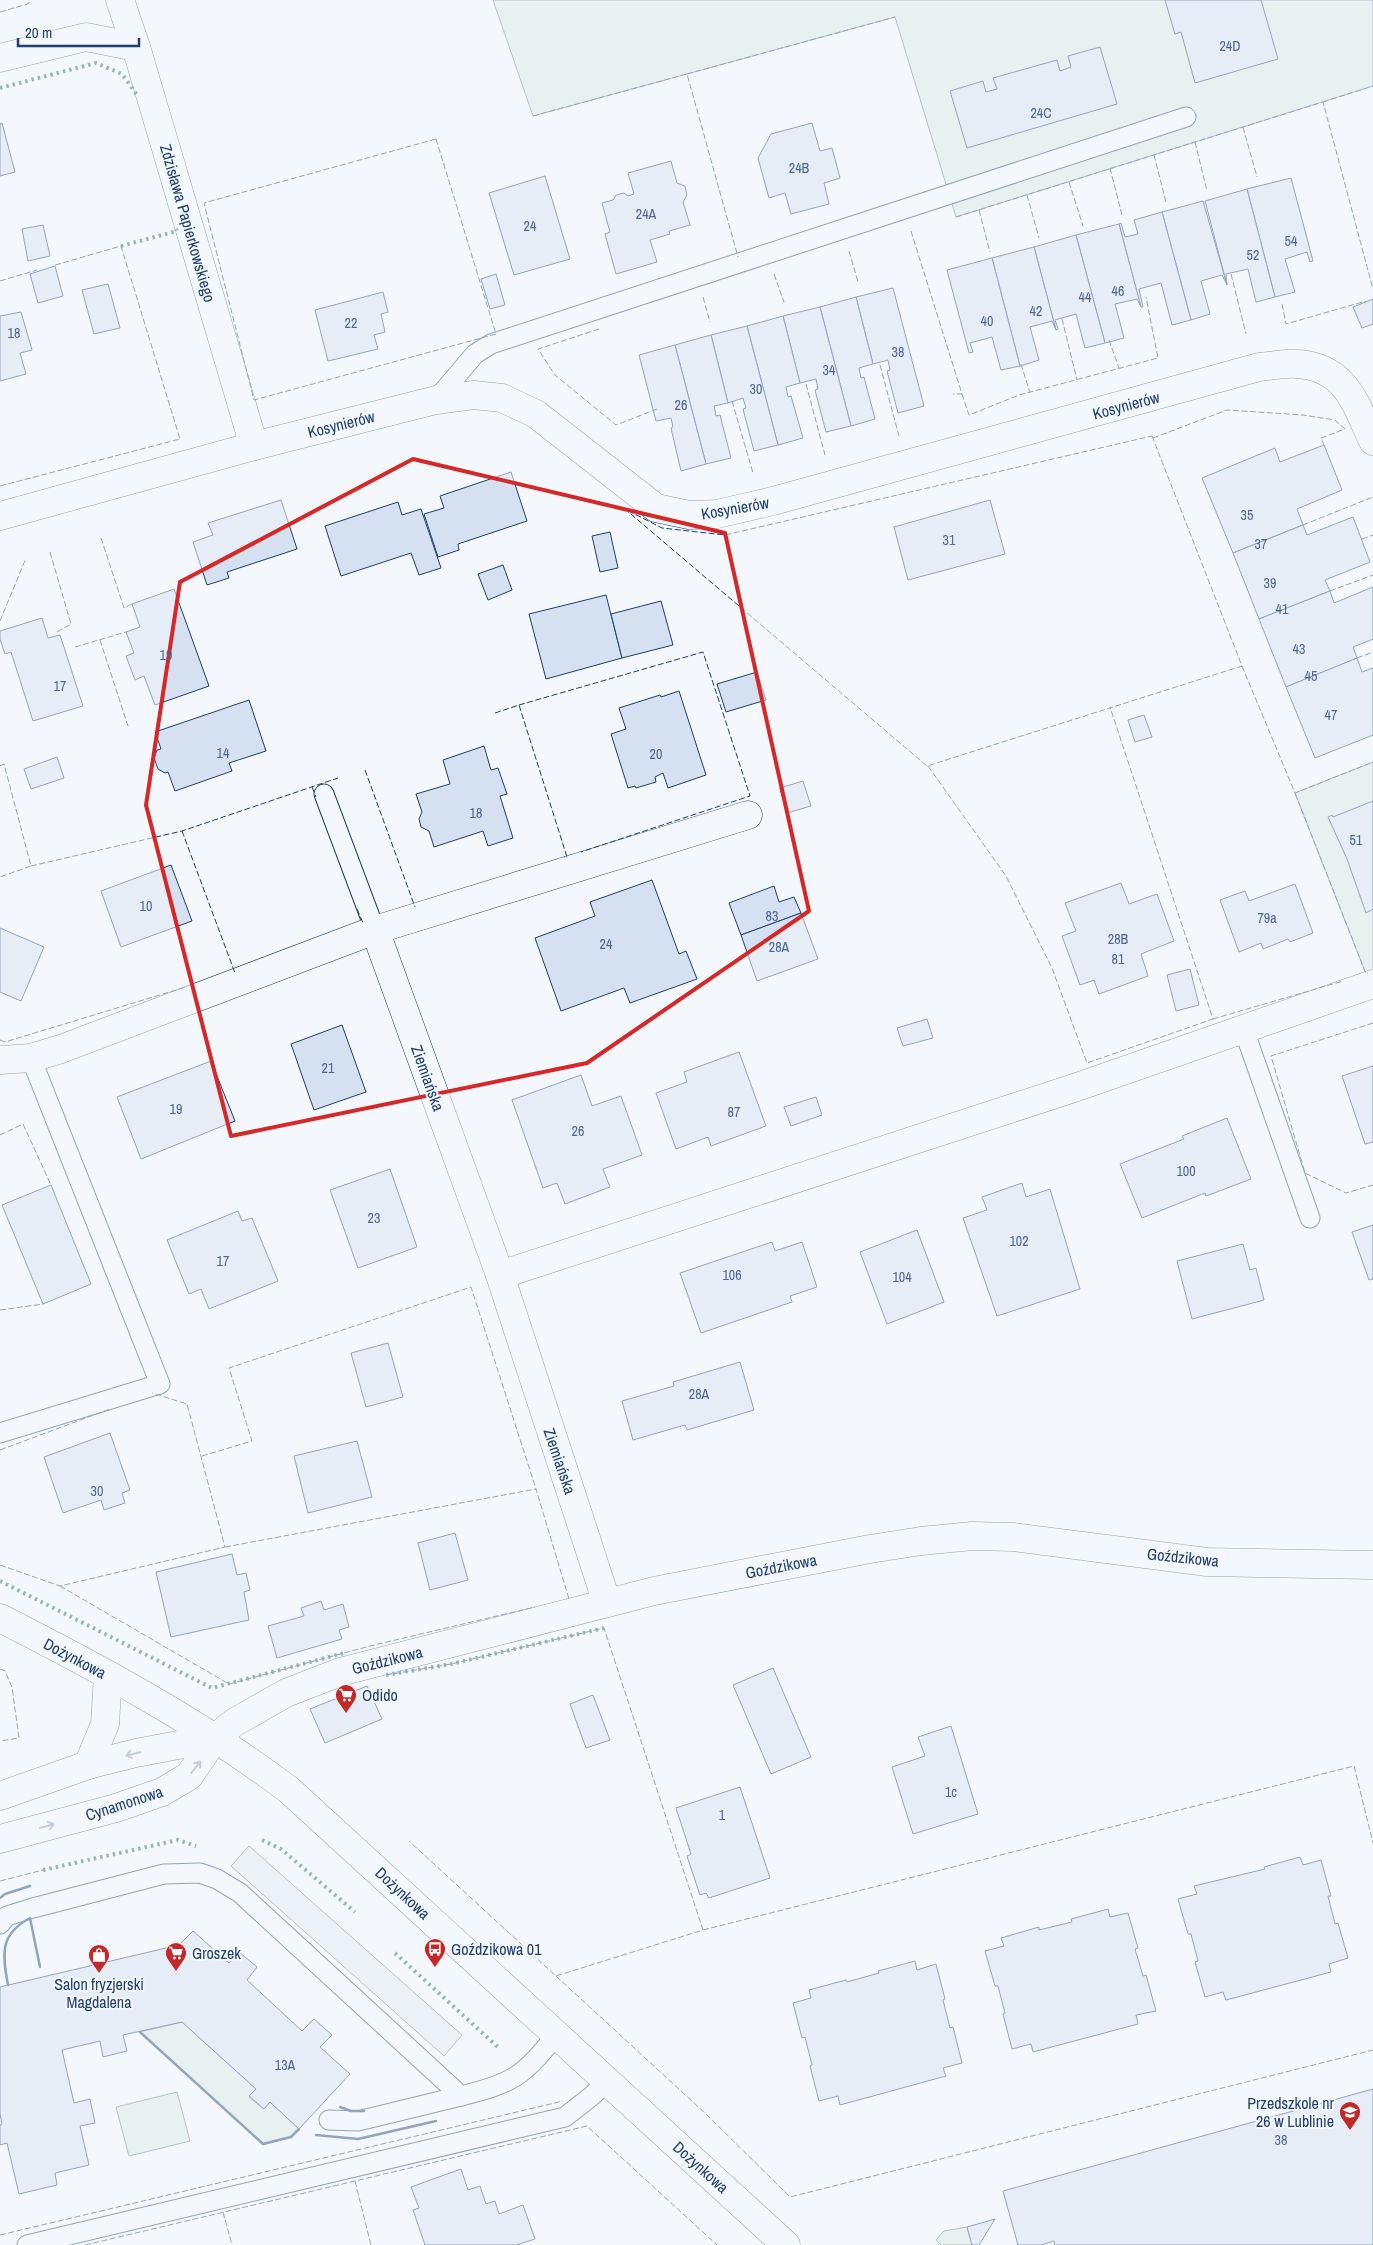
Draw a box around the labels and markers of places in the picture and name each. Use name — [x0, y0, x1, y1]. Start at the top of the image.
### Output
supermarket icon: Odido — [334, 1683, 358, 1714]
place label: Odido — [362, 1684, 398, 1706]
bus stop icon: Goździkowa 01 — [423, 1937, 447, 1968]
place label: Goździkowa 01 — [451, 1938, 542, 1960]
supermarket icon: Groszek — [164, 1941, 188, 1972]
place label: Groszek — [192, 1942, 241, 1964]
shop icon: Salon fryzjerski Magdalena — [87, 1943, 111, 1974]
place label: Salon fryzjerski Magdalena — [54, 1973, 144, 2013]
place label: Przedszkole nr 26 w Lublinie — [1247, 2092, 1335, 2132]
school or university icon: Przedszkole nr 26 w Lublinie — [1338, 2100, 1362, 2131]

